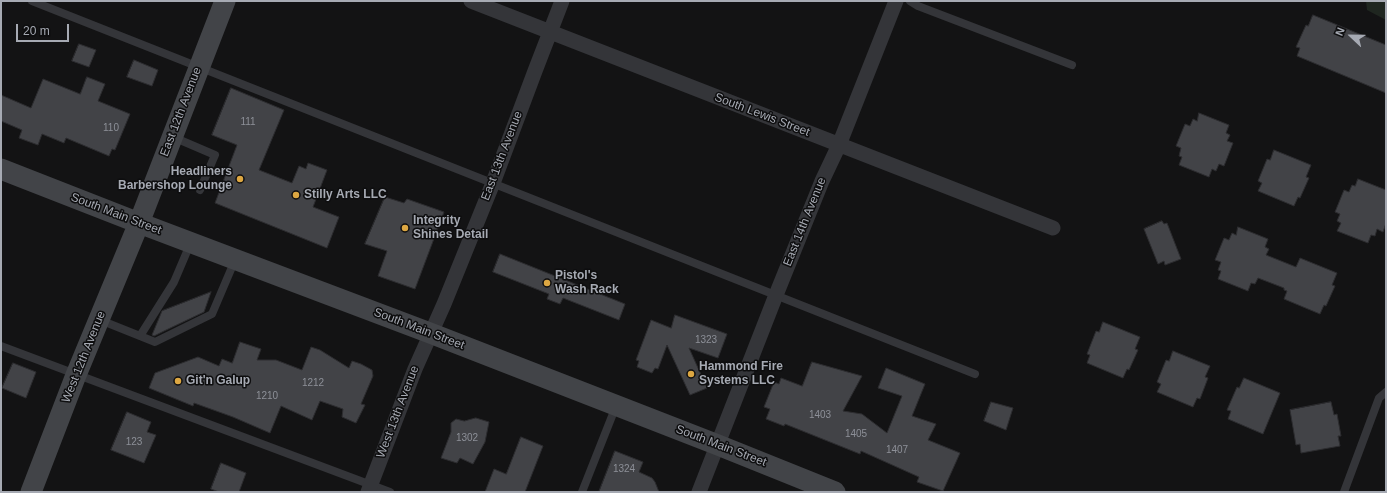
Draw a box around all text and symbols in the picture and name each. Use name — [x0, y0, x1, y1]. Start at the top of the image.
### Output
scale bar — [18, 16, 71, 42]
north arrow — [1331, 16, 1371, 56]
text: 20 m — [23, 24, 50, 38]
text: N — [1333, 26, 1347, 37]
street label: East 12th Avenue — [157, 65, 205, 159]
street label: South Lewis Street — [712, 90, 812, 140]
street label: East 13th Avenue — [478, 109, 526, 203]
house number: 111 — [240, 116, 256, 128]
house number: 110 — [103, 122, 119, 134]
place label: Headliners Barbershop Lounge — [118, 165, 232, 193]
marker: Headliners Barbershop Lounge — [235, 174, 245, 184]
street label: East 14th Avenue — [781, 175, 829, 269]
place label: Stilly Arts LLC — [304, 188, 387, 202]
street label: South Main Street — [69, 190, 163, 238]
marker: Stilly Arts LLC — [291, 190, 301, 200]
place label: Integrity Shines Detail — [413, 214, 488, 242]
marker: Integrity Shines Detail — [400, 223, 410, 233]
place label: Pistol's Wash Rack — [555, 269, 619, 297]
marker: Pistol's Wash Rack — [542, 278, 552, 288]
street label: South Main Street — [372, 305, 466, 353]
street label: West 12th Avenue — [59, 309, 109, 405]
house number: 1323 — [695, 334, 717, 346]
place label: Hammond Fire Systems LLC — [699, 360, 783, 388]
street label: West 13th Avenue — [374, 364, 422, 460]
marker: Hammond Fire Systems LLC — [686, 369, 696, 379]
place label: Git'n Galup — [186, 374, 250, 388]
marker: Git'n Galup — [173, 376, 183, 386]
house number: 1212 — [302, 377, 324, 389]
house number: 1210 — [256, 390, 278, 402]
house number: 1403 — [809, 409, 831, 421]
street label: South Main Street — [674, 422, 768, 470]
house number: 1405 — [845, 428, 867, 440]
house number: 1302 — [456, 432, 478, 444]
house number: 123 — [126, 436, 142, 448]
house number: 1407 — [886, 444, 908, 456]
house number: 1324 — [613, 463, 635, 475]

